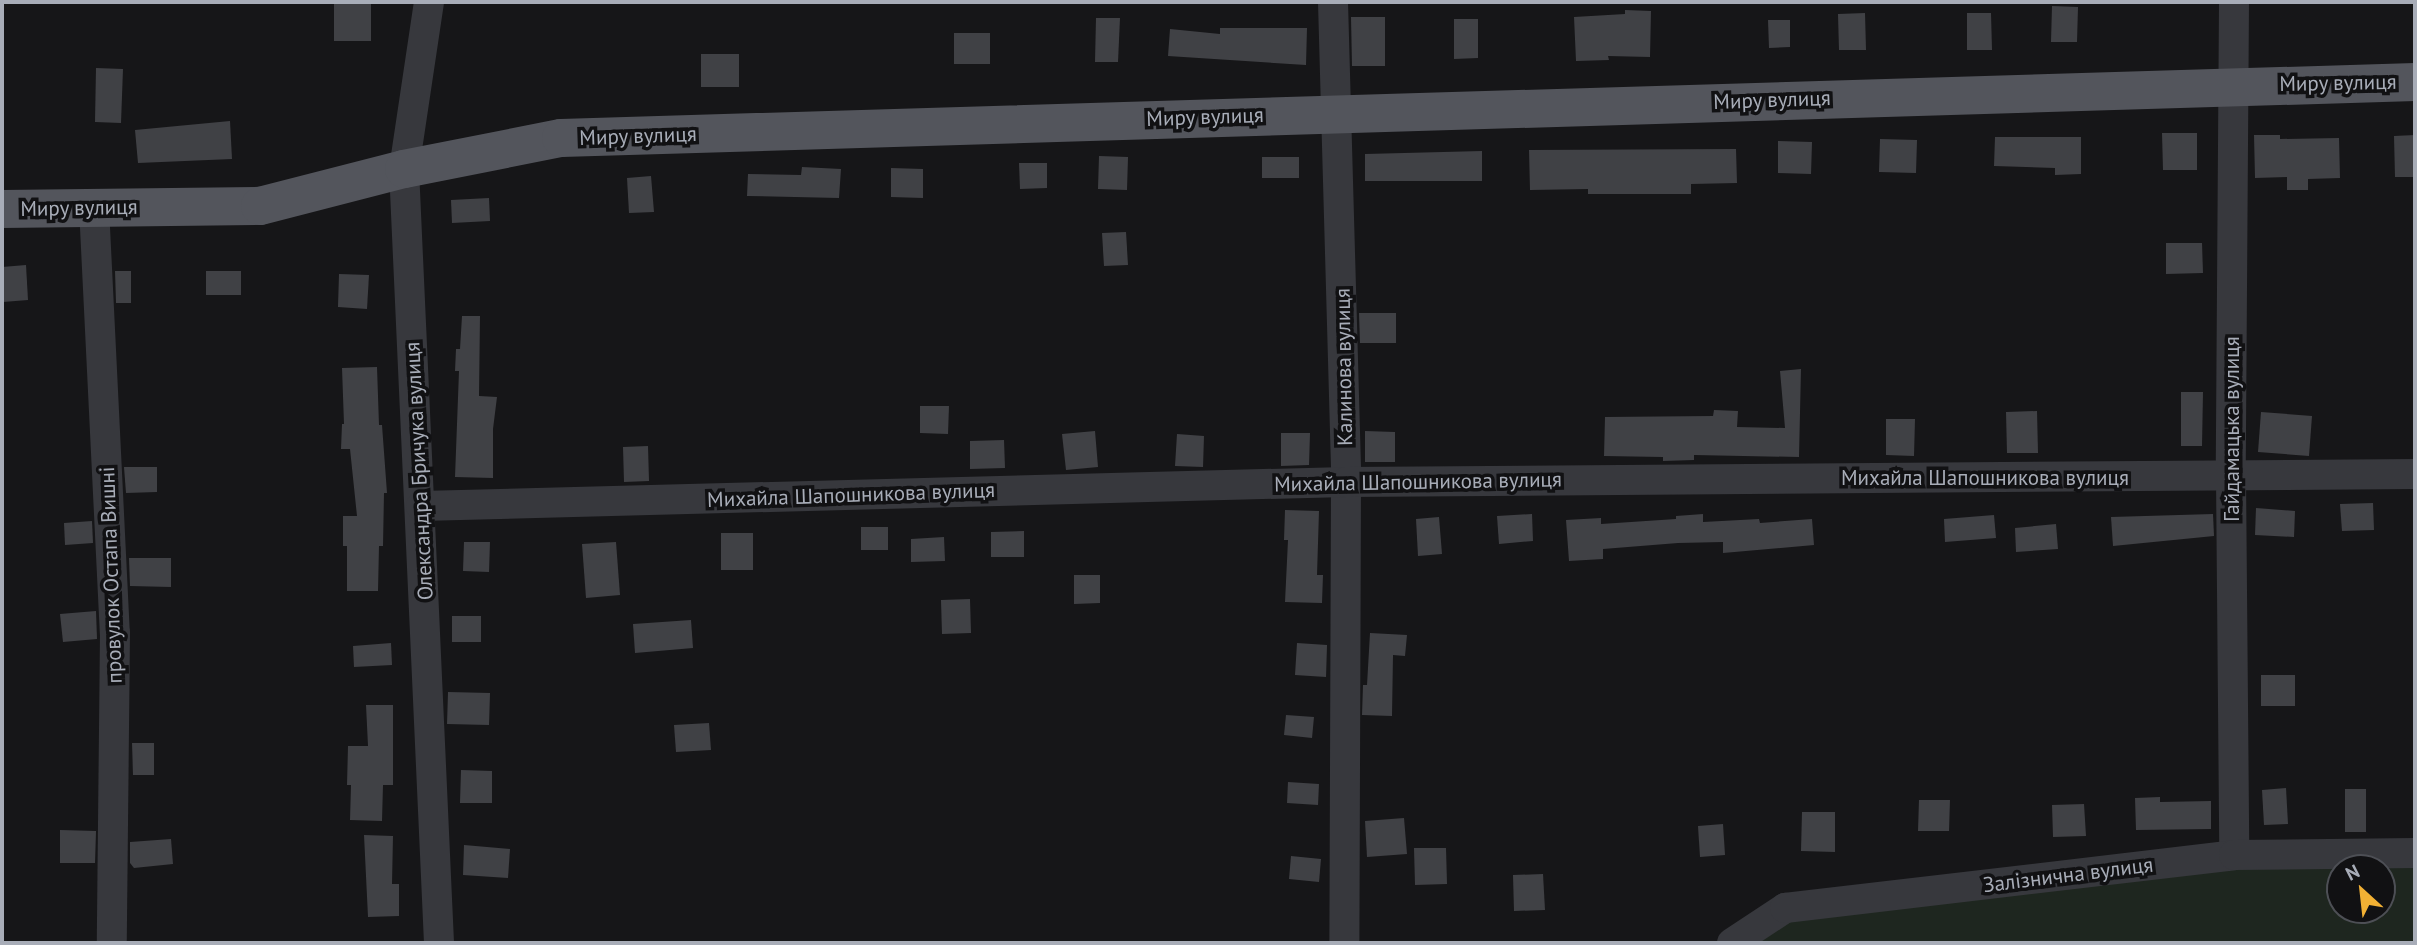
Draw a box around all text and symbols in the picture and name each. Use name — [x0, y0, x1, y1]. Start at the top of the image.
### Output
street label: Миру вулиця — [2279, 69, 2397, 97]
street label: Миру вулиця — [1713, 85, 1831, 115]
street label: Миру вулиця — [1146, 102, 1264, 132]
street label: Миру вулиця — [579, 121, 697, 151]
street label: Миру вулиця — [20, 194, 138, 222]
street label: Калинова вулиця — [1330, 288, 1358, 446]
street label: Гайдамацька вулиця — [2219, 336, 2245, 522]
street label: Олександра Бричука вулиця — [400, 341, 438, 601]
street label: Михайла Шапошникова вулиця — [1841, 465, 2129, 491]
street label: провулок Остапа Вишні — [95, 466, 127, 684]
street label: Михайла Шапошникова вулиця — [1274, 467, 1562, 497]
street label: Михайла Шапошникова вулиця — [707, 477, 995, 513]
street label: Залізнична вулиця — [1982, 852, 2154, 898]
north arrow — [2326, 854, 2396, 924]
text: N — [2341, 859, 2363, 886]

